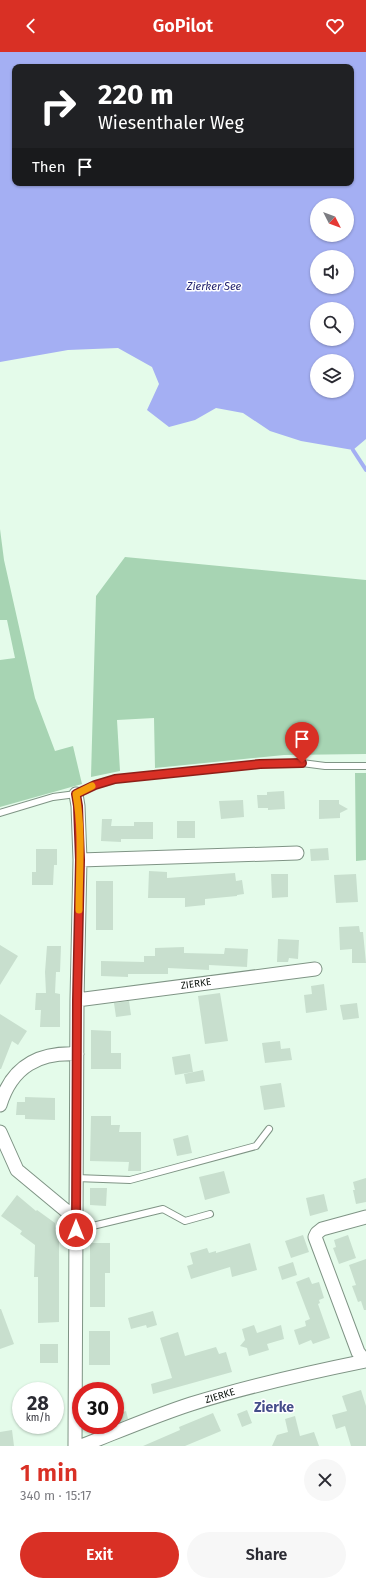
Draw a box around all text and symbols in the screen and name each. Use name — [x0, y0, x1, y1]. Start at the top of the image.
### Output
icon: back — [20, 15, 42, 37]
text: GoPilot — [153, 15, 213, 37]
icon: heart — [324, 15, 346, 37]
text: 220 m — [98, 78, 174, 111]
icon: right — [32, 80, 84, 132]
text: Wiesenthaler Weg — [98, 112, 244, 134]
icon: arrive — [74, 156, 96, 178]
text: Then — [32, 158, 66, 176]
north arrow — [310, 198, 354, 242]
map controls — [310, 198, 354, 398]
button: sound — [310, 250, 354, 294]
water label: Zierker See — [186, 280, 242, 293]
button: search — [310, 302, 354, 346]
button: layers — [310, 354, 354, 398]
pin — [285, 722, 319, 763]
icon: arrive — [291, 728, 313, 750]
street label: ZIERKE — [180, 976, 212, 992]
position arrow — [55, 1209, 97, 1251]
speed limit sign: 30 — [72, 1382, 124, 1434]
street label: ZIERKE — [204, 1386, 236, 1406]
text: 28 — [27, 1391, 49, 1415]
district label: Zierke — [254, 1399, 294, 1416]
text: km/h — [26, 1412, 50, 1424]
text: 1 min — [20, 1459, 78, 1487]
button: close — [304, 1459, 346, 1501]
text: 340 m · 15:17 — [20, 1488, 91, 1503]
button: Exit — [20, 1532, 179, 1578]
button: Share — [187, 1532, 346, 1578]

